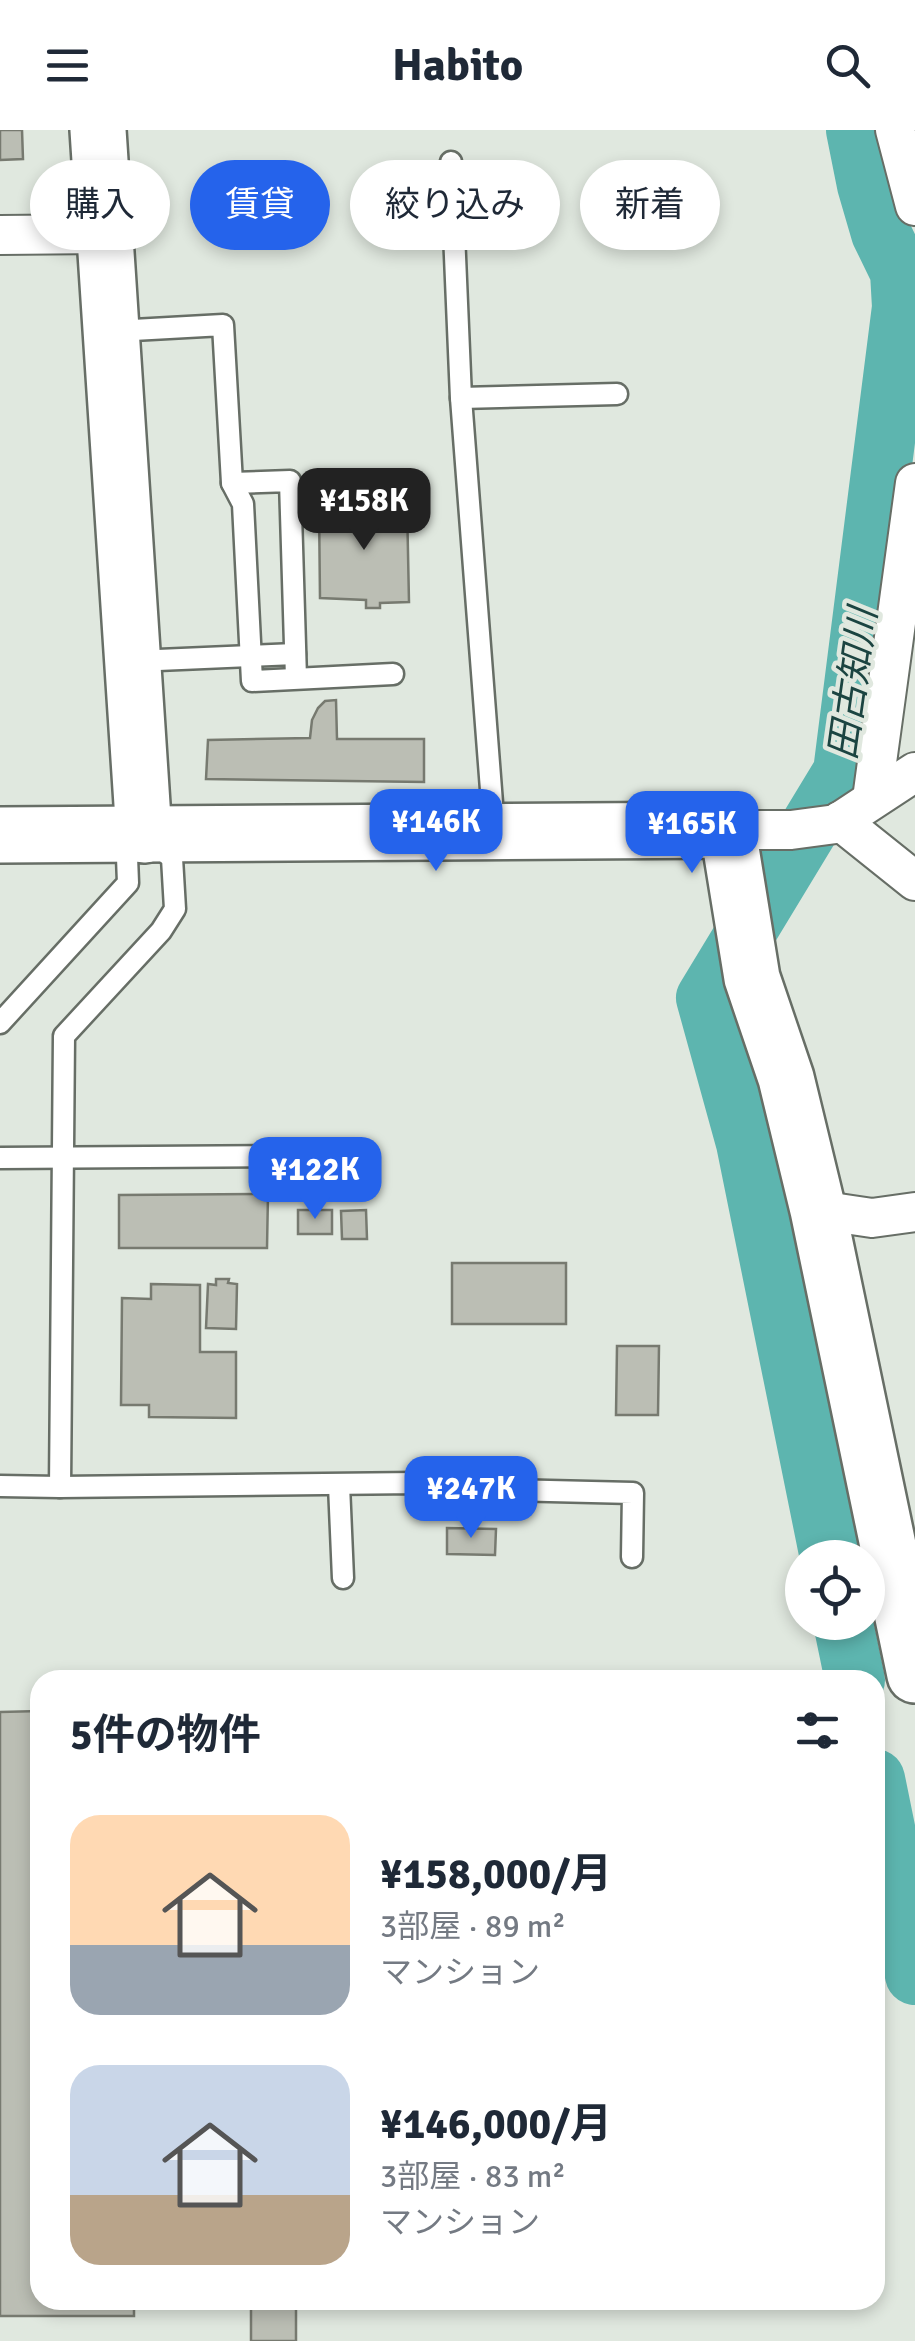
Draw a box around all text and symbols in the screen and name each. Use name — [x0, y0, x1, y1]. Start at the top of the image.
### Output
icon: menu — [40, 38, 95, 93]
text: Habito — [392, 38, 523, 93]
icon: search — [820, 38, 875, 93]
chip: 購入 — [30, 160, 170, 250]
chip: 賃貸 — [190, 160, 330, 250]
chip: 絞り込み — [350, 160, 560, 250]
chip: 新着 — [580, 160, 720, 250]
pin: ¥158K — [294, 468, 434, 553]
text: ¥158K — [320, 481, 408, 520]
water label: 田古知川 — [819, 602, 887, 763]
pin: ¥146K — [366, 789, 506, 874]
pin: ¥165K — [622, 791, 762, 876]
text: ¥146K — [392, 802, 480, 841]
text: ¥165K — [648, 804, 736, 843]
pin: ¥122K — [245, 1137, 385, 1222]
text: ¥122K — [271, 1150, 359, 1189]
pin: ¥247K — [401, 1456, 541, 1541]
text: ¥247K — [427, 1469, 515, 1508]
map controls — [785, 1540, 885, 1640]
button: locate — [785, 1540, 885, 1640]
icon: filters — [790, 1703, 845, 1758]
text: 5件の物件 — [70, 1710, 261, 1761]
text: ¥158,000/月 — [380, 1849, 612, 1900]
icon: home — [150, 1855, 270, 1975]
text: 3部屋 · 89 m² — [380, 1907, 566, 1946]
text: マンション — [380, 1953, 540, 1992]
text: ¥146,000/月 — [380, 2099, 612, 2150]
icon: home — [150, 2105, 270, 2225]
text: 3部屋 · 83 m² — [380, 2157, 566, 2196]
text: マンション — [380, 2203, 540, 2242]

